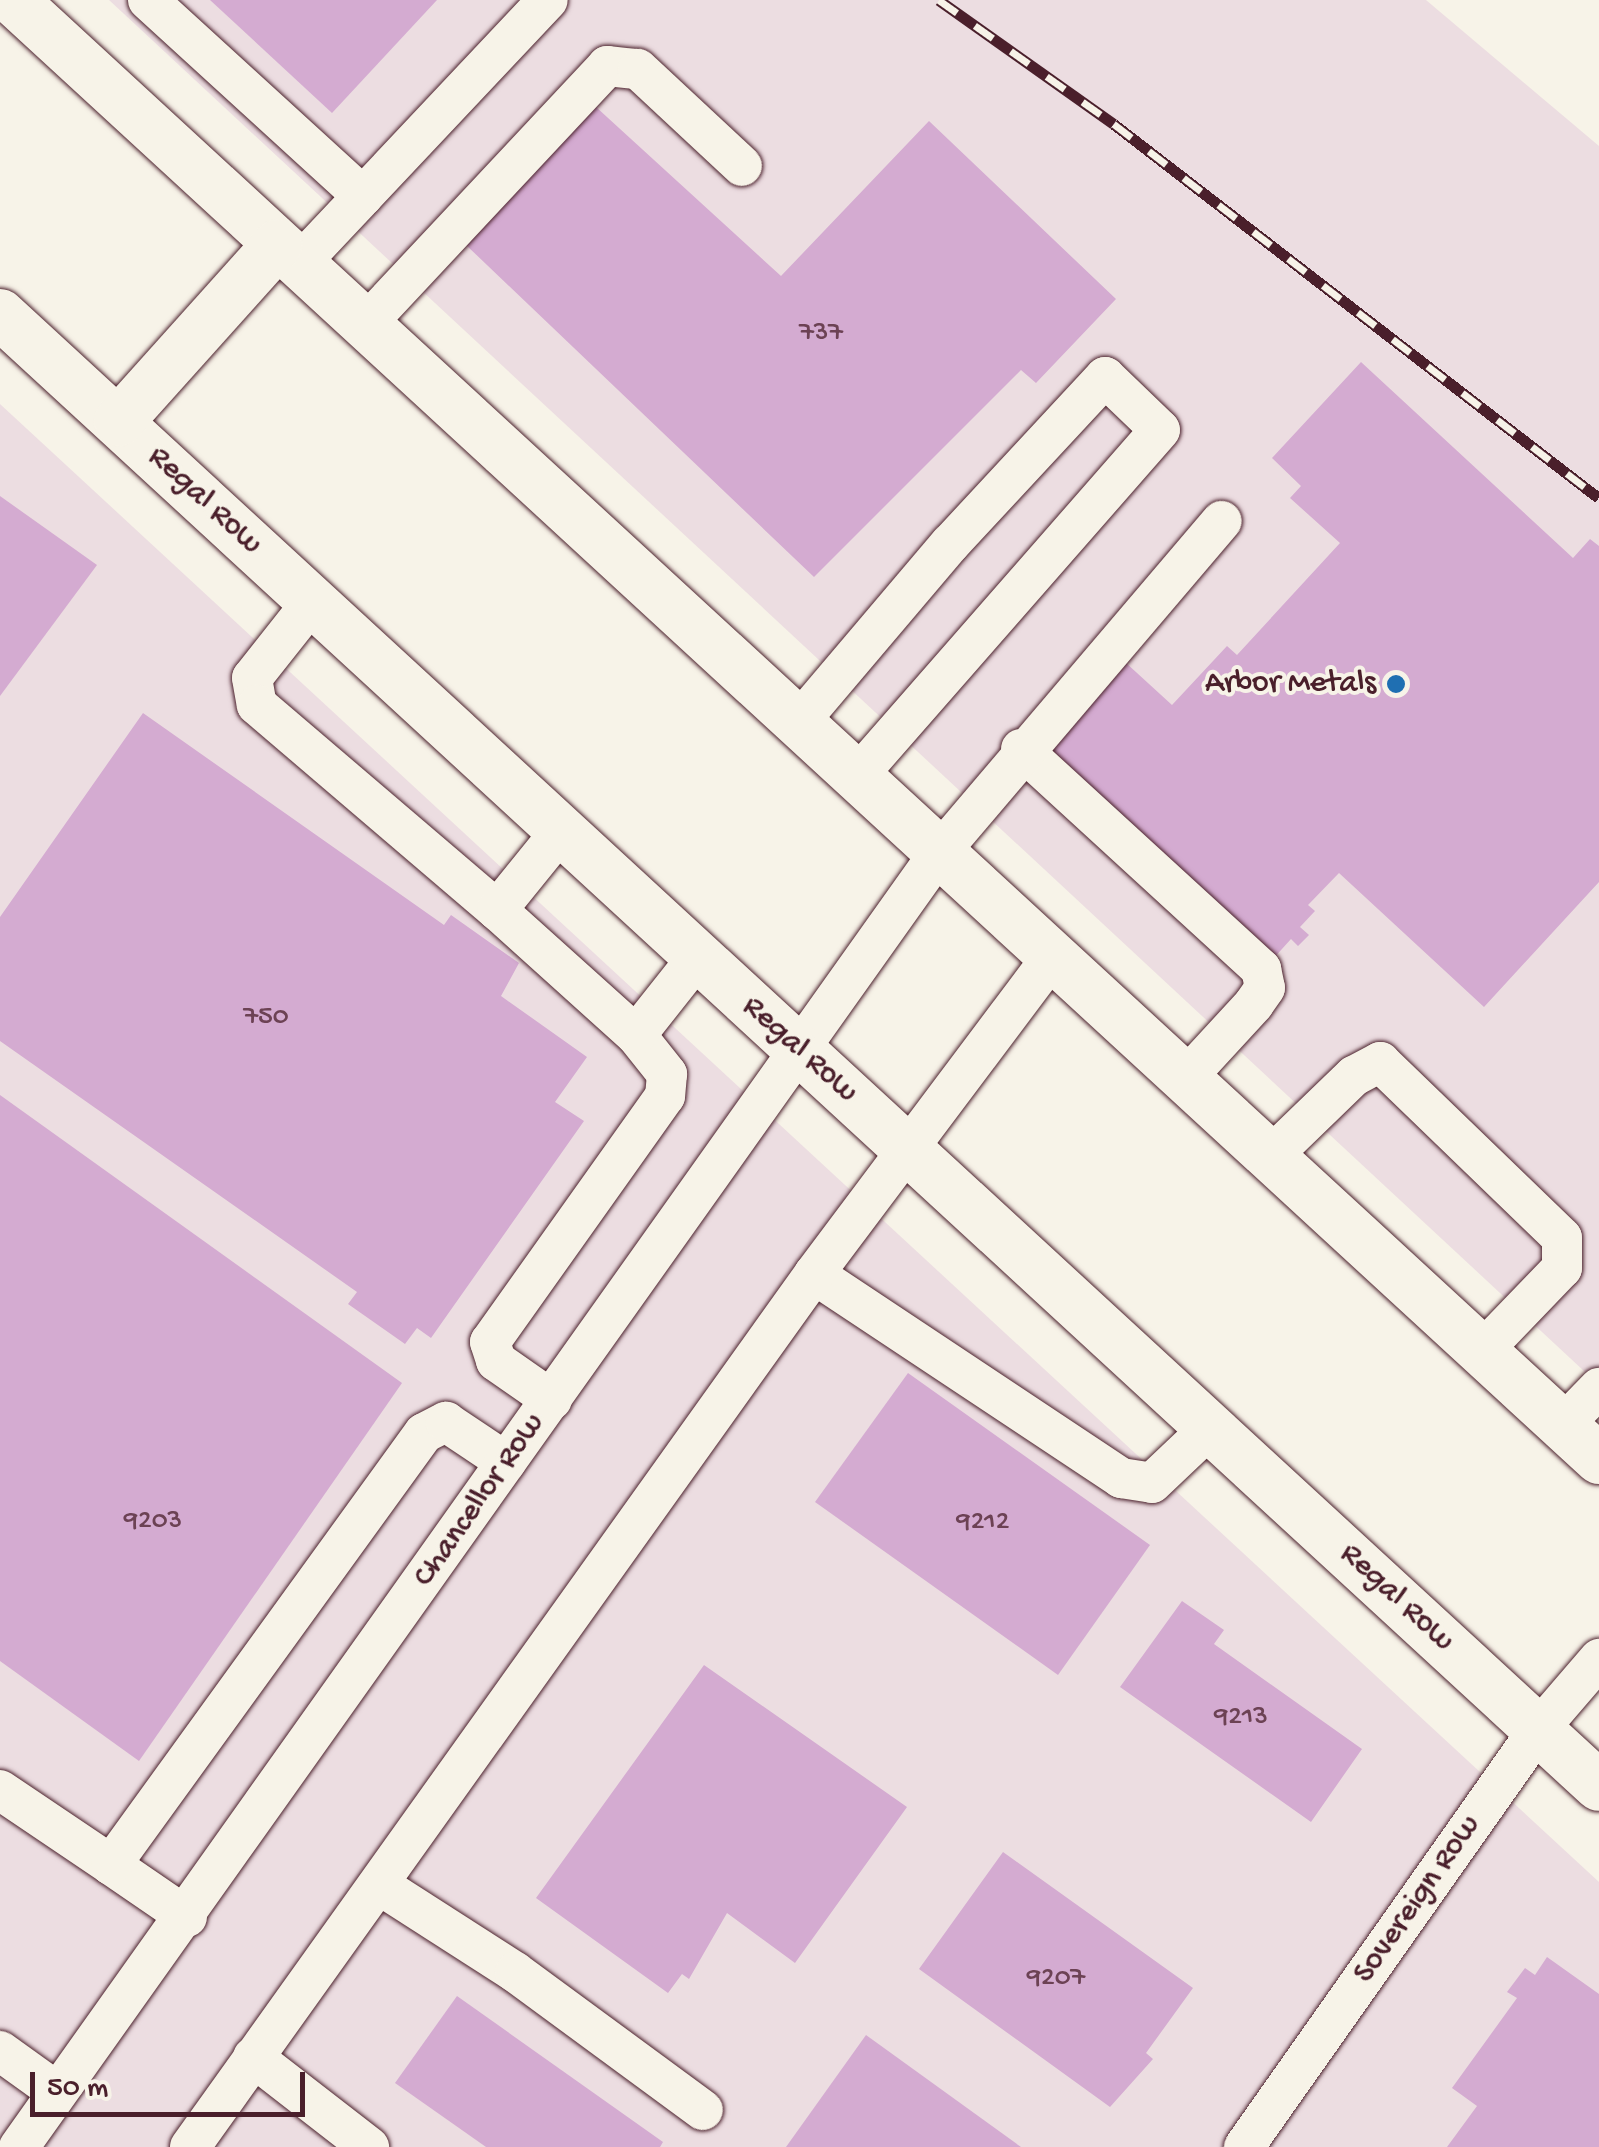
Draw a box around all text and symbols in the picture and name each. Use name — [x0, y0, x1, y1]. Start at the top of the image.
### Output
house number: 737 — [799, 317, 843, 351]
street label: Regal Row — [139, 439, 269, 563]
place label: Arbor Metals — [1205, 665, 1376, 703]
marker: Arbor Metals — [1385, 673, 1407, 695]
street label: Regal Row — [733, 988, 865, 1112]
house number: 750 — [243, 1001, 289, 1035]
street label: Chancellor Row — [406, 1407, 554, 1595]
house number: 9203 — [124, 1505, 182, 1539]
house number: 9212 — [957, 1506, 1009, 1540]
street label: Regal Row — [1331, 1536, 1461, 1660]
house number: 9213 — [1214, 1701, 1268, 1735]
street label: Sovereign Row — [1346, 1809, 1490, 1991]
house number: 9207 — [1027, 1962, 1085, 1996]
scale bar — [35, 2052, 310, 2114]
text: 50 m — [47, 2072, 108, 2107]

